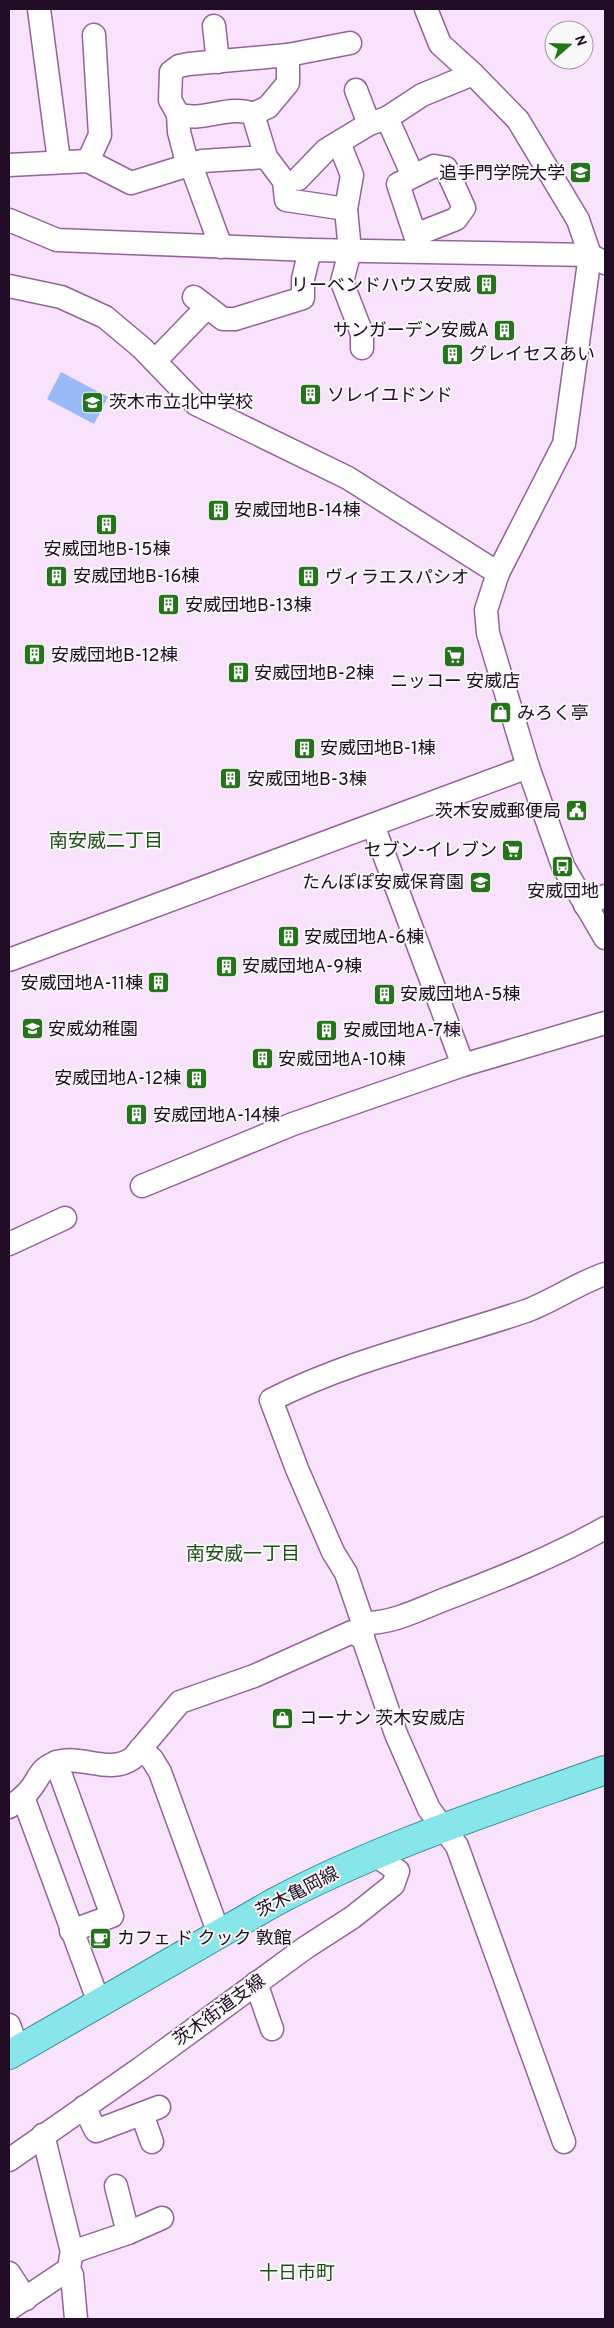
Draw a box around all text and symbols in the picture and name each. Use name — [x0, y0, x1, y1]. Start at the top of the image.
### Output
north arrow — [544, 20, 594, 70]
text: N — [570, 33, 590, 49]
school or university icon: 追手門学院大学 — [569, 161, 593, 185]
place label: 追手門学院大学 — [439, 163, 565, 186]
building icon: リーベンドハウス安威 — [475, 273, 499, 297]
place label: リーベンドハウス安威 — [291, 275, 471, 298]
building icon: サンガーデン安威A — [493, 318, 517, 342]
place label: サンガーデン安威A — [333, 320, 489, 343]
building icon: グレイセスあい — [441, 342, 465, 366]
place label: グレイセスあい — [469, 344, 595, 367]
building icon: ソレイユドンド — [299, 383, 323, 407]
place label: ソレイユドンド — [327, 385, 453, 408]
school or university icon: 茨木市立北中学校 — [81, 390, 105, 414]
place label: 茨木市立北中学校 — [109, 392, 253, 415]
building icon: 安威団地B-14棟 — [206, 498, 230, 522]
place label: 安威団地B-14棟 — [234, 500, 360, 523]
building icon: 安威団地B-15棟 — [95, 512, 119, 536]
place label: 安威団地B-15棟 — [44, 539, 170, 562]
building icon: 安威団地B-16棟 — [45, 564, 69, 588]
building icon: ヴィラエスパシオ — [297, 565, 321, 589]
place label: 安威団地B-16棟 — [73, 566, 199, 589]
place label: ヴィラエスパシオ — [325, 567, 469, 590]
building icon: 安威団地B-13棟 — [157, 593, 181, 617]
place label: 安威団地B-13棟 — [185, 595, 311, 618]
building icon: 安威団地B-12棟 — [23, 643, 47, 667]
supermarket icon: ニッコー 安威店 — [443, 644, 467, 668]
place label: 安威団地B-12棟 — [51, 645, 178, 668]
building icon: 安威団地B-2棟 — [226, 661, 250, 685]
place label: 安威団地B-2棟 — [254, 663, 374, 686]
place label: ニッコー 安威店 — [390, 671, 520, 694]
shop icon: みろく亭 — [489, 701, 513, 725]
place label: みろく亭 — [517, 703, 589, 726]
building icon: 安威団地B-1棟 — [292, 736, 316, 760]
place label: 安威団地B-1棟 — [320, 738, 436, 761]
building icon: 安威団地B-3棟 — [219, 767, 243, 791]
place label: 安威団地B-3棟 — [247, 769, 367, 792]
public building icon: 茨木安威郵便局 — [565, 799, 589, 823]
place label: 茨木安威郵便局 — [435, 801, 561, 824]
district label: 南安威二丁目 — [49, 830, 163, 854]
supermarket icon: セブン-イレブン — [501, 838, 525, 862]
place label: セブン-イレブン — [364, 840, 497, 863]
bus stop icon: 安威団地 — [551, 854, 575, 878]
school or university icon: たんぽぽ安威保育園 — [468, 870, 492, 894]
place label: たんぽぽ安威保育園 — [302, 872, 464, 895]
place label: 安威団地 — [527, 881, 599, 904]
building icon: 安威団地A-6棟 — [276, 925, 300, 949]
place label: 安威団地A-6棟 — [304, 927, 424, 950]
building icon: 安威団地A-9棟 — [214, 954, 238, 978]
place label: 安威団地A-9棟 — [242, 956, 362, 979]
building icon: 安威団地A-11棟 — [147, 971, 171, 995]
place label: 安威団地A-11棟 — [20, 973, 143, 996]
building icon: 安威団地A-5棟 — [372, 982, 396, 1006]
place label: 安威団地A-5棟 — [400, 984, 520, 1007]
school or university icon: 安威幼稚園 — [20, 1017, 44, 1041]
building icon: 安威団地A-7棟 — [315, 1018, 339, 1042]
place label: 安威幼稚園 — [48, 1019, 138, 1042]
place label: 安威団地A-7棟 — [343, 1020, 461, 1043]
building icon: 安威団地A-10棟 — [250, 1047, 274, 1071]
place label: 安威団地A-10棟 — [278, 1049, 405, 1072]
building icon: 安威団地A-12棟 — [185, 1066, 209, 1090]
place label: 安威団地A-12棟 — [54, 1068, 181, 1091]
building icon: 安威団地A-14棟 — [125, 1103, 149, 1127]
place label: 安威団地A-14棟 — [153, 1105, 280, 1128]
district label: 南安威一丁目 — [186, 1543, 300, 1567]
shop icon: コーナン 茨木安威店 — [271, 1706, 295, 1730]
place label: コーナン 茨木安威店 — [299, 1708, 465, 1731]
street label: 茨木亀岡線 — [252, 1863, 343, 1924]
cafe icon: カフェ ド クック 敦館 — [89, 1926, 113, 1950]
place label: カフェ ド クック 敦館 — [117, 1928, 292, 1951]
street label: 茨木街道支線 — [169, 1970, 270, 2052]
district label: 十日市町 — [259, 2262, 335, 2286]

